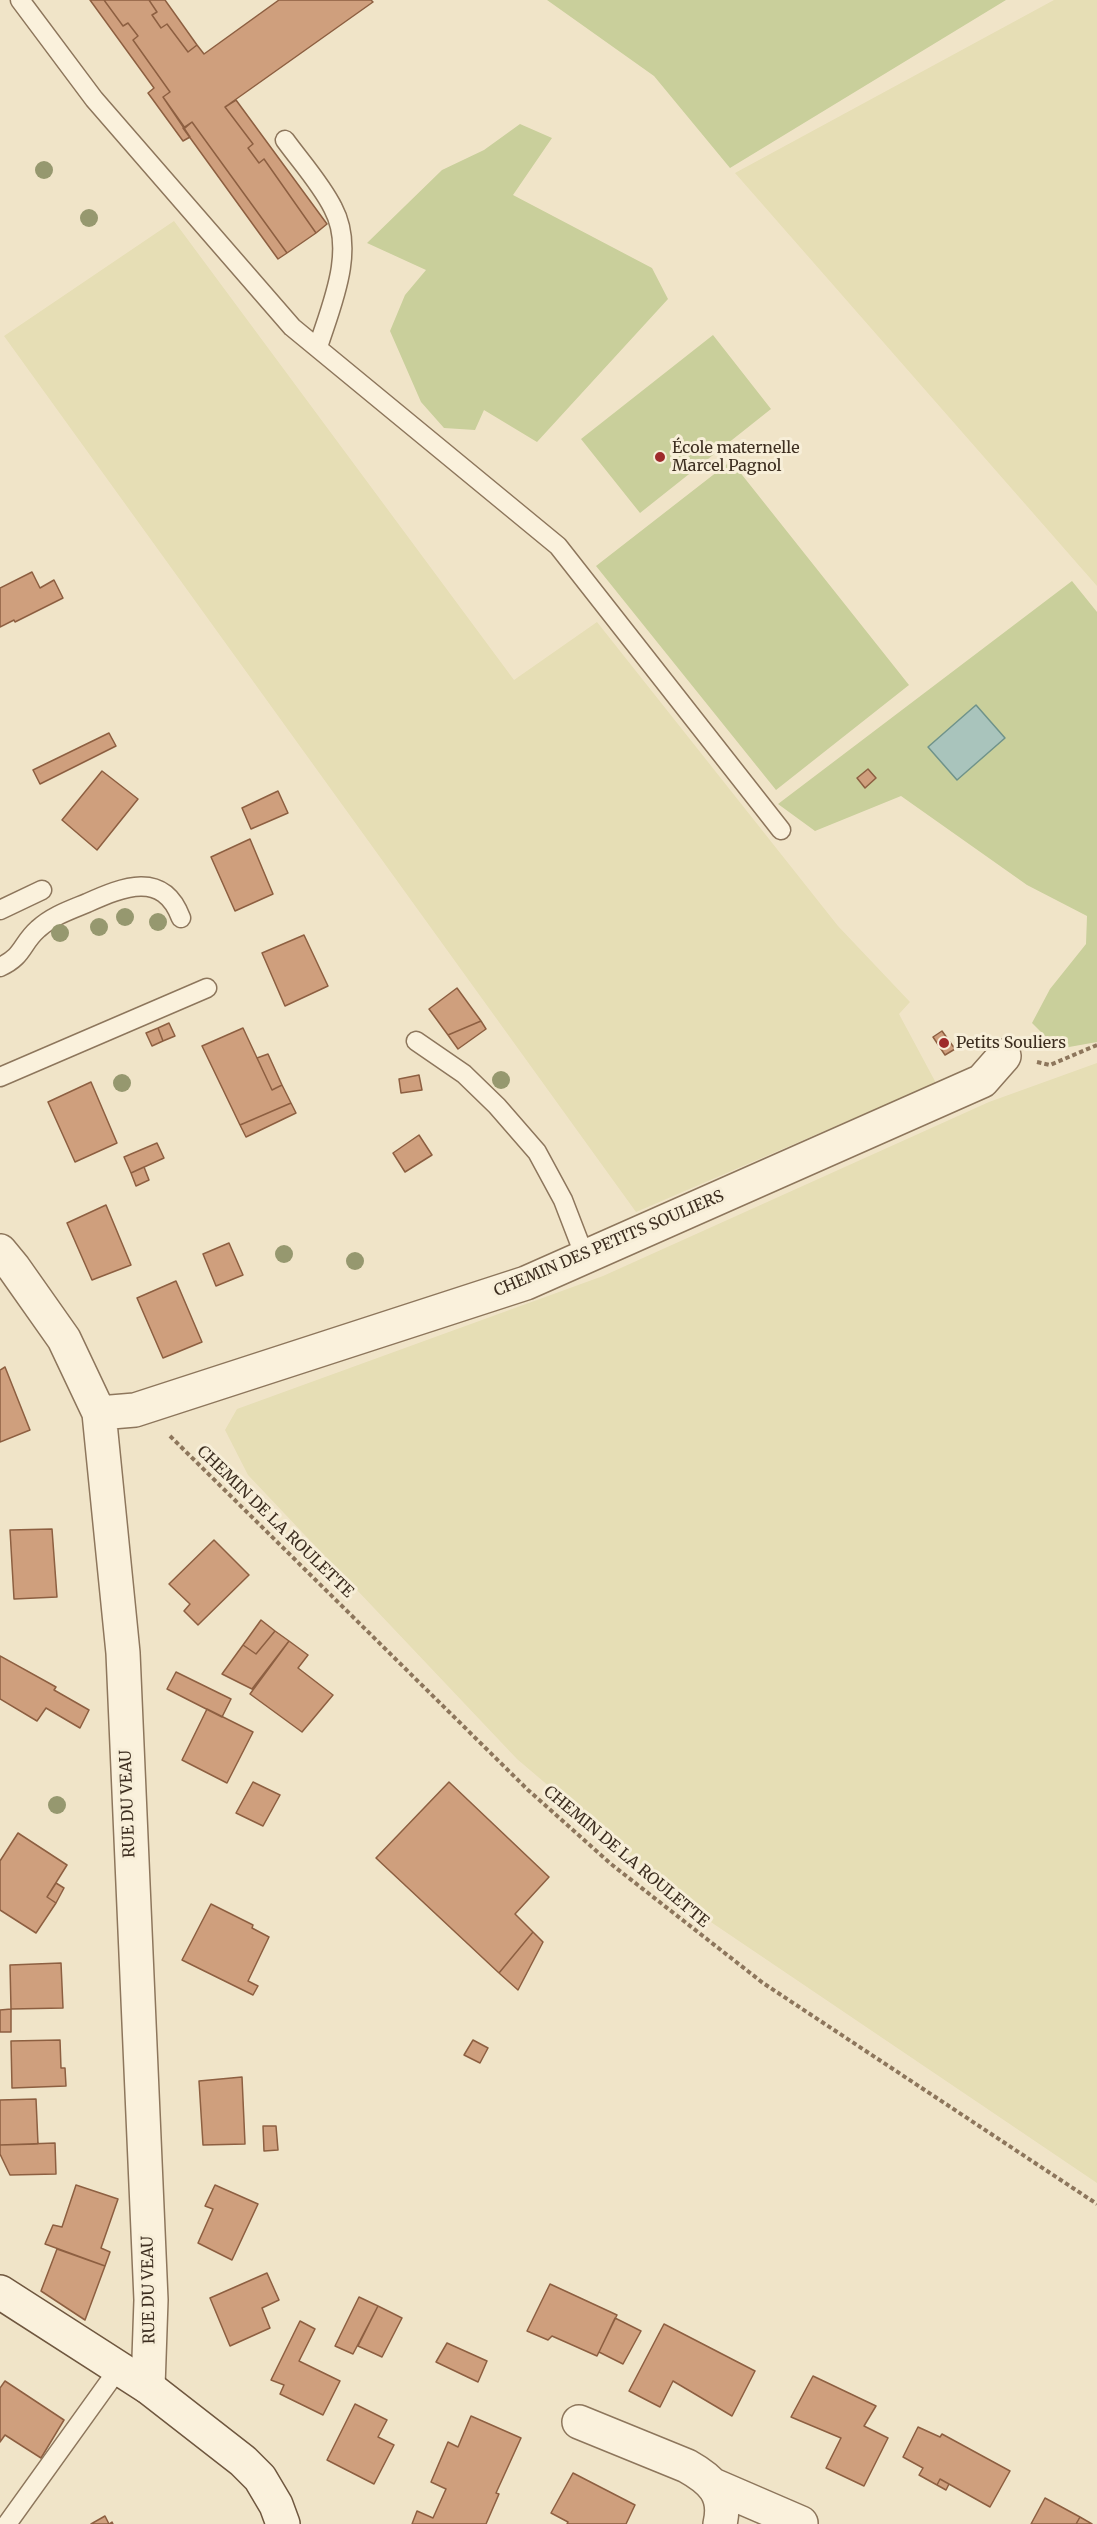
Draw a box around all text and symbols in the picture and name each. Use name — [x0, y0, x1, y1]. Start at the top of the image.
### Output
place label: École maternelle Marcel Pagnol — [672, 438, 800, 476]
marker: École maternelle Marcel Pagnol — [653, 450, 667, 464]
place label: Petits Souliers — [956, 1033, 1066, 1053]
marker: Petits Souliers — [937, 1036, 951, 1050]
street label: CHEMIN DES PETITS SOULIERS — [491, 1187, 727, 1301]
street label: CHEMIN DE LA ROULETTE — [193, 1442, 357, 1602]
street label: RUE DU VEAU — [117, 1750, 139, 1858]
street label: CHEMIN DE LA ROULETTE — [539, 1782, 713, 1932]
street label: RUE DU VEAU — [138, 2236, 160, 2344]

